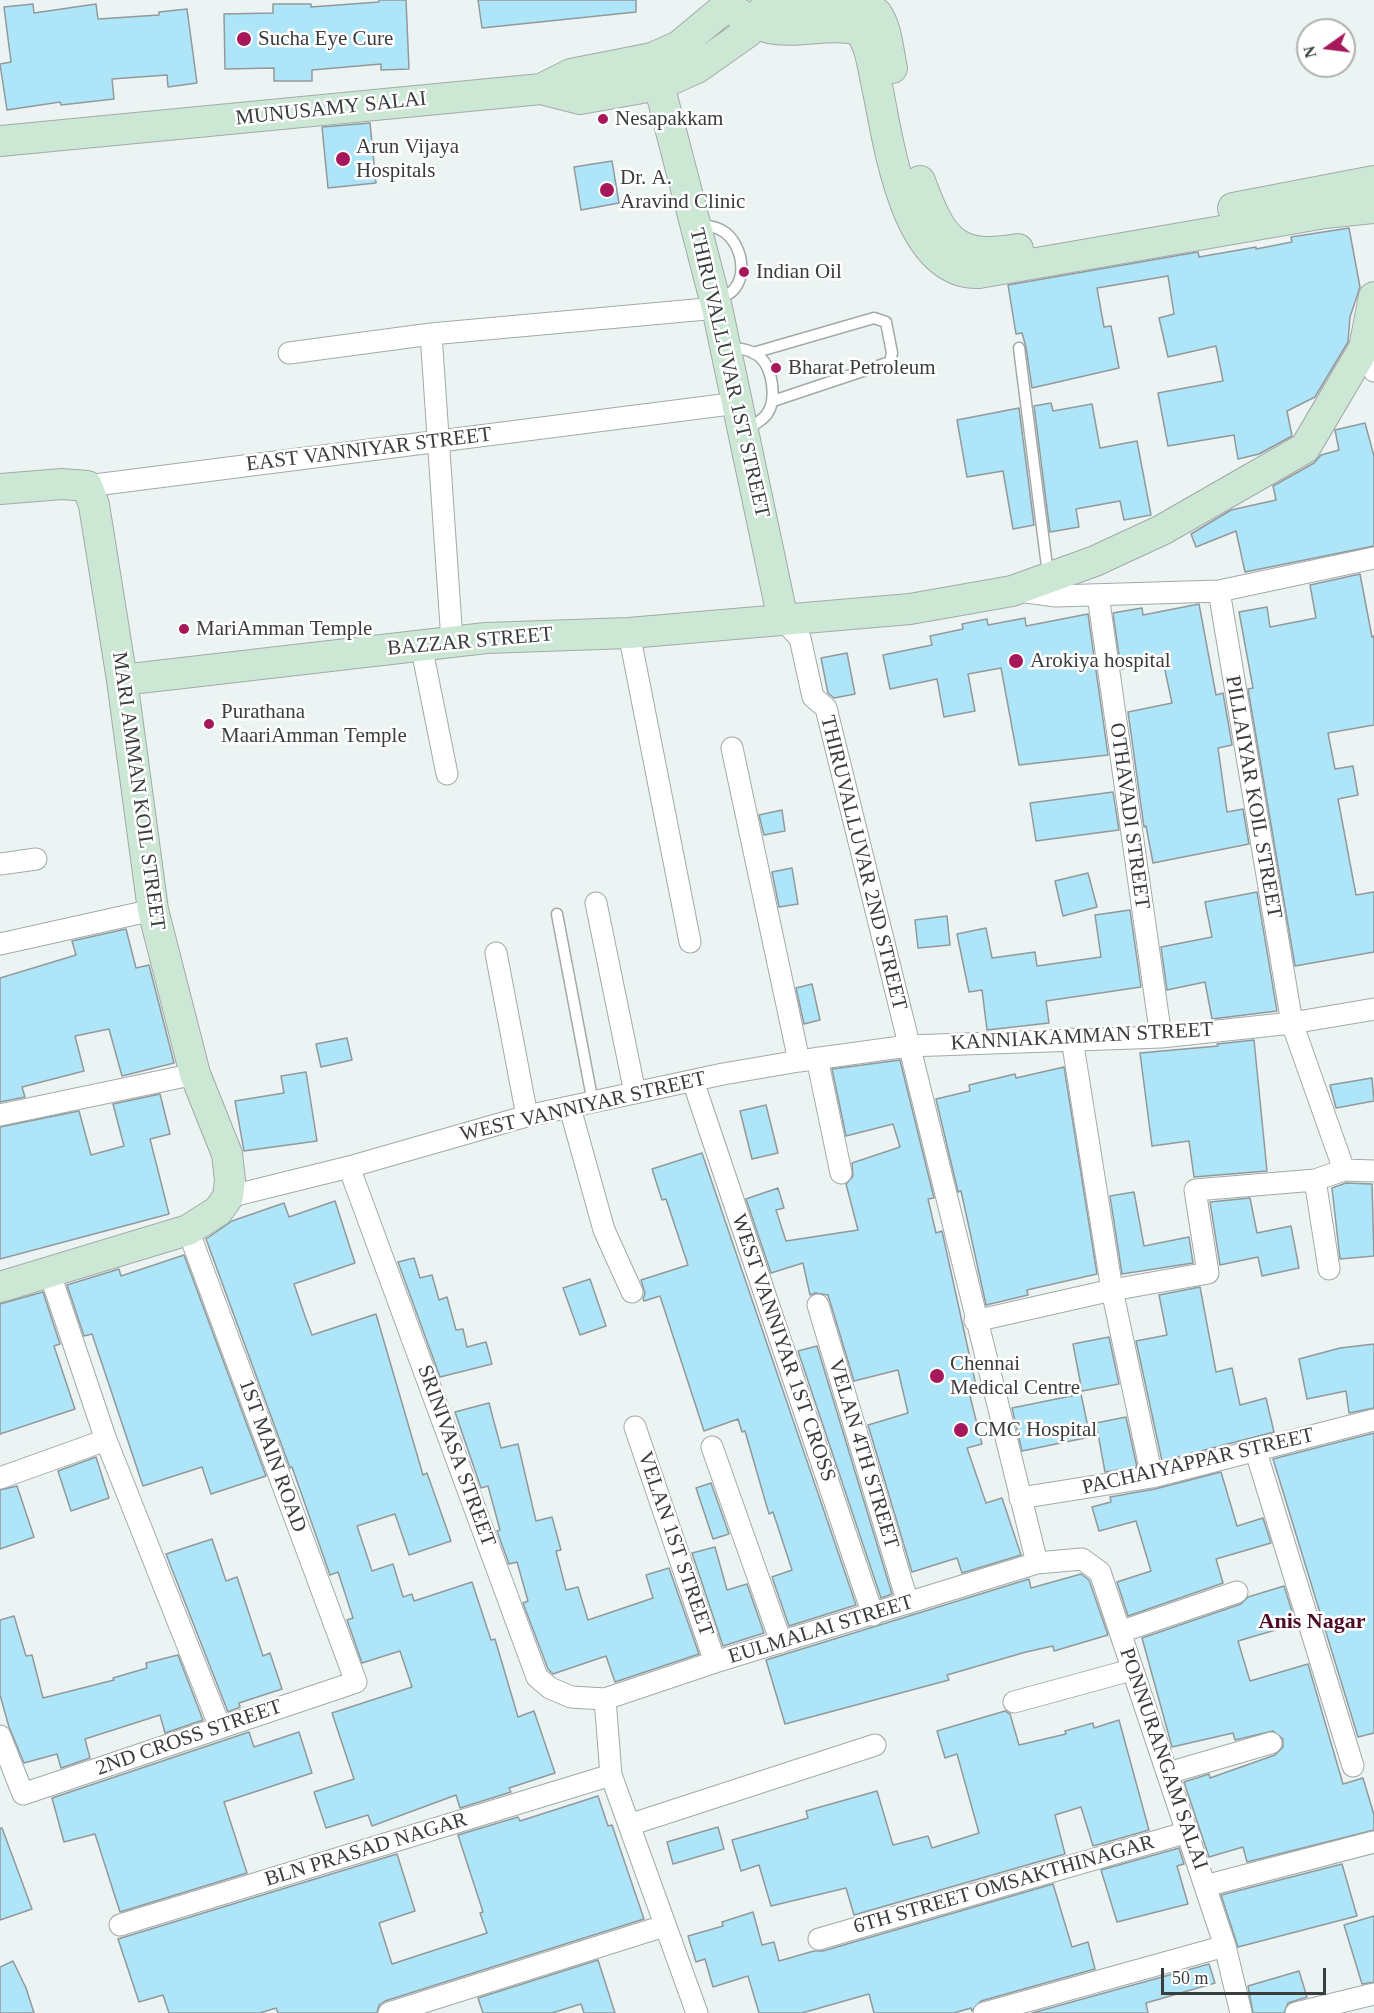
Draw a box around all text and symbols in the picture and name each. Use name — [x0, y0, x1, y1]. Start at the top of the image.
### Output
north arrow — [1296, 18, 1356, 78]
place label: Sucha Eye Cure — [258, 26, 393, 52]
marker: Sucha Eye Cure — [235, 30, 253, 48]
text: N — [1300, 44, 1320, 60]
street label: MUNUSAMY SALAI — [234, 86, 428, 132]
place label: Nesapakkam — [615, 106, 723, 132]
marker: Nesapakkam — [596, 112, 610, 126]
place label: Arun Vijaya Hospitals — [356, 134, 459, 184]
marker: Arun Vijaya Hospitals — [334, 150, 352, 168]
place label: Dr. A. Aravind Clinic — [620, 165, 745, 215]
marker: Dr. A. Aravind Clinic — [598, 181, 616, 199]
street label: THIRUVALLUVAR 1ST STREET — [683, 226, 775, 520]
place label: Indian Oil — [756, 259, 842, 285]
marker: Indian Oil — [737, 265, 751, 279]
place label: Bharat Petroleum — [788, 355, 936, 381]
marker: Bharat Petroleum — [769, 361, 783, 375]
street label: EAST VANNIYAR STREET — [245, 422, 493, 478]
place label: MariAmman Temple — [196, 616, 372, 642]
marker: MariAmman Temple — [177, 622, 191, 636]
street label: BAZZAR STREET — [386, 622, 554, 662]
place label: Arokiya hospital — [1030, 648, 1171, 674]
street label: MARI AMMAN KOIL STREET — [106, 650, 170, 932]
marker: Arokiya hospital — [1007, 652, 1025, 670]
street label: PILLAIYAR KOIL STREET — [1219, 674, 1287, 920]
place label: Purathana MaariAmman Temple — [221, 699, 407, 749]
street label: THIRUVALLUVAR 2ND STREET — [814, 713, 912, 1013]
marker: Purathana MaariAmman Temple — [202, 717, 216, 731]
street label: OTHAVADI STREET — [1103, 721, 1155, 911]
street label: KANNIAKAMMAN STREET — [950, 1018, 1214, 1056]
street label: WEST VANNIYAR STREET — [458, 1066, 708, 1148]
street label: WEST VANNIYAR 1ST CROSS — [725, 1211, 841, 1485]
place label: Chennai Medical Centre — [950, 1351, 1080, 1401]
street label: VELAN 4TH STREET — [822, 1356, 904, 1552]
street label: SRINIVASA STREET — [411, 1362, 501, 1550]
marker: Chennai Medical Centre — [928, 1367, 946, 1385]
street label: 1ST MAIN ROAD — [233, 1376, 311, 1536]
place label: CMC Hospital — [974, 1417, 1097, 1443]
marker: CMC Hospital — [952, 1421, 970, 1439]
street label: PACHAIYAPPAR STREET — [1080, 1423, 1316, 1501]
street label: VELAN 1ST STREET — [632, 1448, 718, 1640]
street label: EULMALAI STREET — [726, 1590, 916, 1670]
district label: Anis Nagar — [1259, 1609, 1365, 1635]
street label: PONNURANGAM SALAI — [1113, 1645, 1213, 1873]
street label: 2ND CROSS STREET — [93, 1694, 285, 1782]
street label: BLN PRASAD NAGAR — [262, 1807, 470, 1893]
street label: 6TH STREET OMSAKTHINAGAR — [851, 1830, 1157, 1940]
scale bar — [1164, 1956, 1329, 1994]
text: 50 m — [1172, 1968, 1209, 1988]

